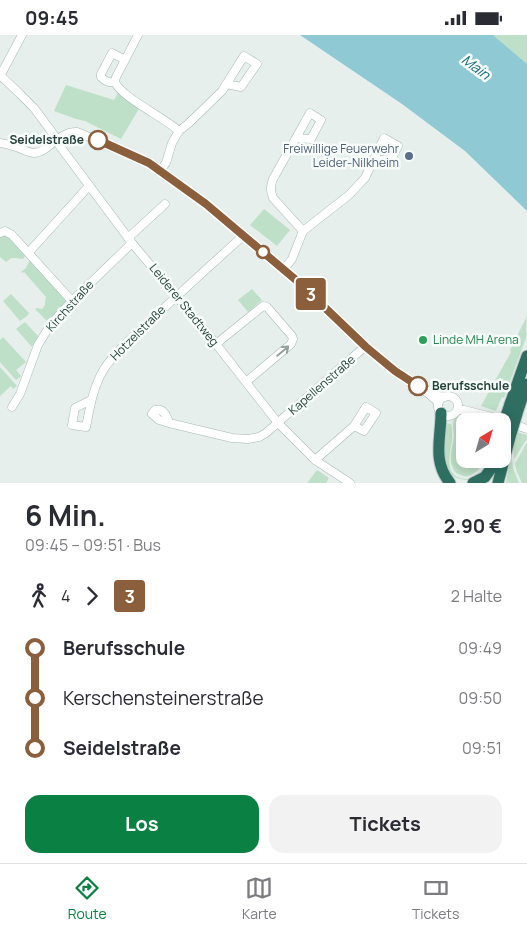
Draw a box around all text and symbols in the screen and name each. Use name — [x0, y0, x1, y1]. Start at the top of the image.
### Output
text: 09:45 — [25, 5, 79, 31]
water label: Main — [458, 50, 495, 84]
marker: Seidelstraße — [88, 130, 108, 150]
place label: Seidelstraße — [9, 131, 84, 148]
place label: Freiwillige Feuerwehr Leider-Nilkheim — [283, 140, 400, 171]
marker: Freiwillige Feuerwehr Leider-Nilkheim — [403, 150, 415, 162]
unlabelled marker — [256, 245, 270, 259]
street label: Leiderer Stadtweg — [146, 260, 223, 350]
street label: Kirchstraße — [42, 276, 97, 335]
line badge: 3 — [295, 278, 327, 310]
text: 3 — [306, 282, 316, 306]
street label: Hotzelstraße — [106, 301, 169, 364]
place label: Linde MH Arena — [433, 331, 519, 348]
marker: Linde MH Arena — [417, 334, 429, 346]
one-way arrow — [277, 345, 290, 357]
street label: Kapellenstraße — [285, 351, 359, 418]
marker: Berufsschule — [408, 376, 428, 396]
place label: Berufsschule — [432, 377, 509, 394]
north arrow — [456, 413, 511, 467]
map controls — [456, 413, 511, 468]
text: 6 Min. — [25, 496, 106, 534]
text: 2.90 € — [444, 513, 502, 539]
text: 09:45 – 09:51 · Bus — [25, 534, 161, 556]
icon: walk — [25, 582, 53, 610]
icon: forward — [78, 582, 106, 610]
text: 3 — [124, 584, 135, 608]
text: 4 — [61, 585, 70, 607]
text: 2 Halte — [451, 585, 502, 607]
text: Berufsschule — [63, 635, 185, 661]
text: 09:49 — [458, 637, 502, 659]
text: Kerschensteinerstraße — [63, 685, 264, 711]
text: 09:50 — [459, 687, 502, 709]
text: Seidelstraße — [63, 735, 181, 761]
text: 09:51 — [462, 737, 502, 759]
button: Los — [25, 795, 259, 853]
button: Tickets — [269, 795, 502, 853]
tab: Route — [68, 874, 107, 923]
tab: Karte — [242, 874, 277, 923]
tab: Tickets — [412, 874, 459, 923]

